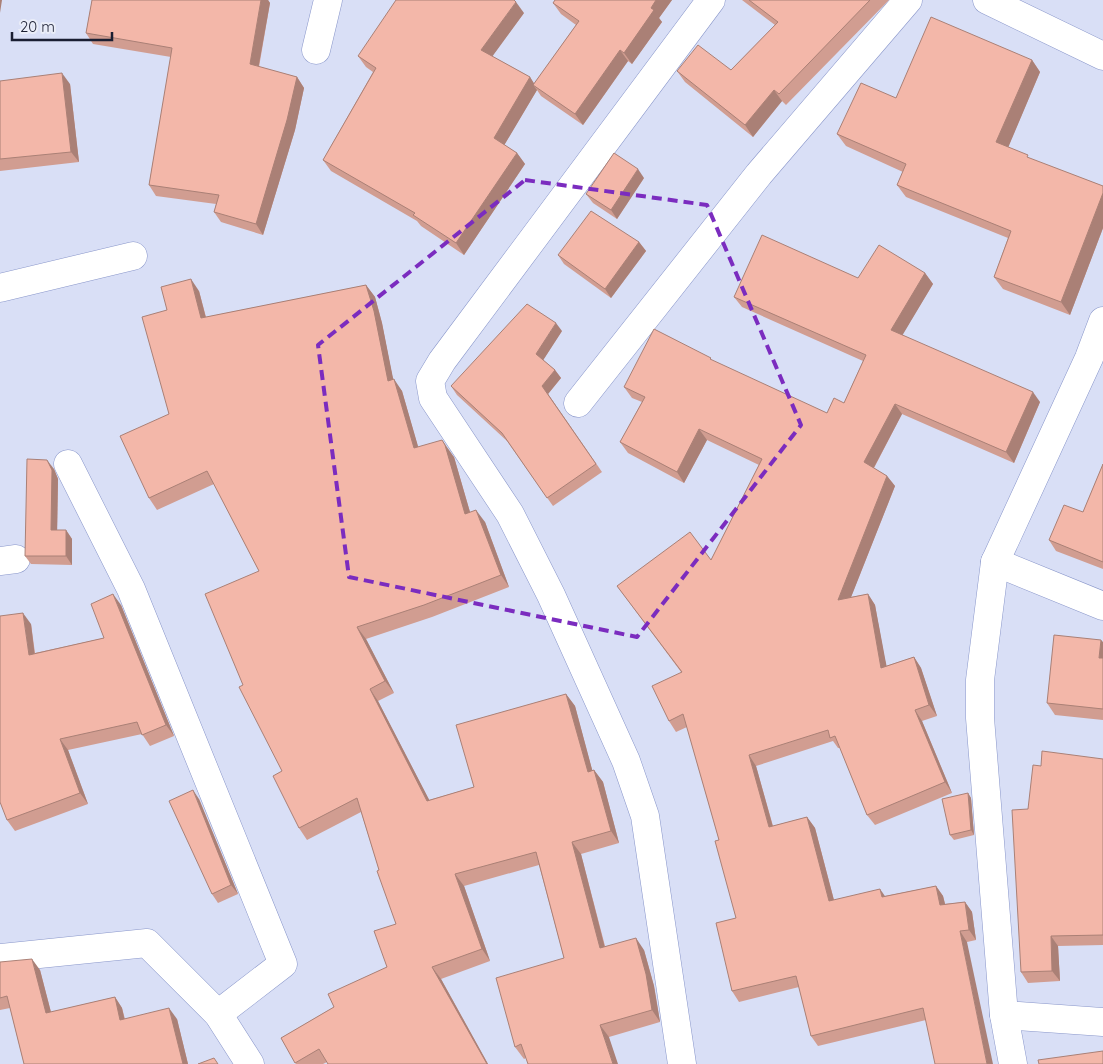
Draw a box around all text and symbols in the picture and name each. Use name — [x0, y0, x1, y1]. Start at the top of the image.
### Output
scale bar — [12, 10, 112, 42]
text: 20 m — [20, 17, 55, 36]

